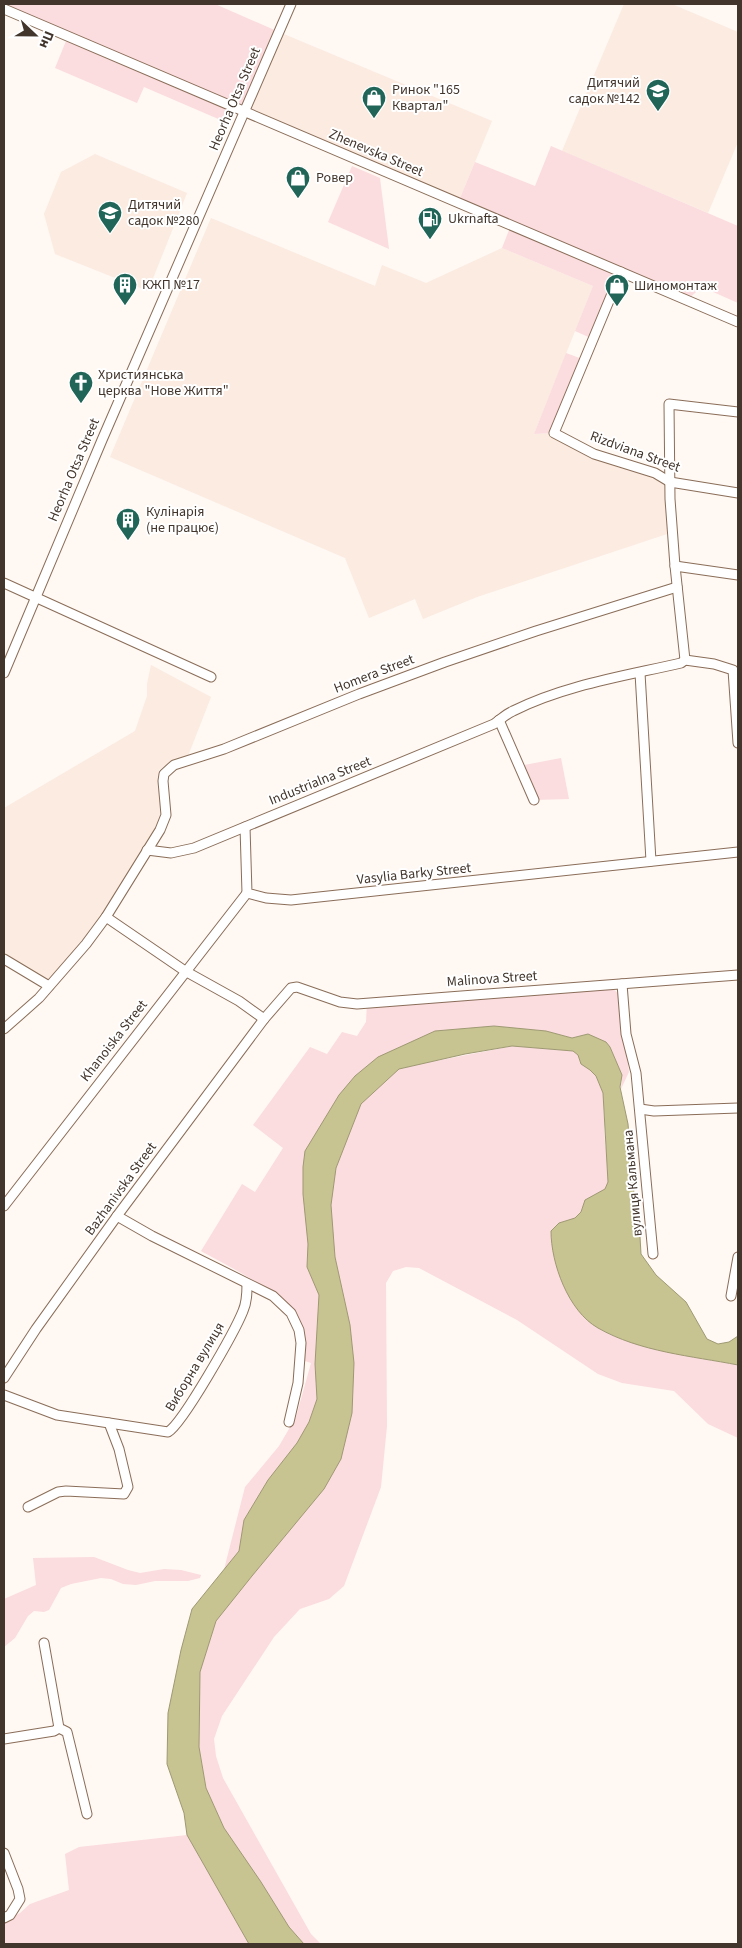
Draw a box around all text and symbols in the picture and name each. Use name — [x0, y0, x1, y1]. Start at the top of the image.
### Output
north arrow — [10, 10, 60, 60]
text: Пн — [34, 28, 59, 51]
street label: Heorha Otsa Street — [204, 44, 266, 154]
place label: Дитячий садок №142 — [569, 73, 640, 109]
school or university icon: Дитячий садок №142 — [645, 78, 671, 112]
place label: Ринок "165 Квартал" — [392, 80, 460, 116]
shop icon: Ринок "165 Квартал" — [361, 85, 387, 119]
street label: Zhenevska Street — [326, 124, 427, 182]
shop icon: Ровер — [285, 165, 311, 199]
place label: Ровер — [316, 168, 353, 188]
place label: Дитячий садок №280 — [128, 195, 199, 231]
school or university icon: Дитячий садок №280 — [97, 200, 123, 234]
fuel station icon: Ukrnafta — [417, 206, 443, 240]
place label: Ukrnafta — [448, 209, 499, 229]
building icon: КЖП №17 — [112, 272, 138, 306]
shop icon: Шиномонтаж — [604, 273, 630, 307]
place label: КЖП №17 — [142, 275, 200, 295]
place label: Шиномонтаж — [634, 276, 717, 296]
place label: Християнська церква "Нове Життя" — [98, 365, 229, 401]
church icon: Християнська церква "Нове Життя" — [68, 370, 94, 404]
street label: Heorha Otsa Street — [43, 415, 105, 525]
street label: Rizdviana Street — [587, 426, 683, 478]
place label: Кулінарія (не працює) — [146, 502, 219, 538]
building icon: Кулінарія (не працює) — [115, 507, 141, 541]
street label: Homera Street — [331, 649, 417, 699]
street label: Industrialna Street — [266, 751, 374, 811]
street label: Vasylia Barky Street — [356, 858, 472, 890]
street label: Malinova Street — [446, 966, 538, 992]
street label: Khanoiska Street — [76, 996, 153, 1086]
street label: вулиця Кальмана — [618, 1129, 648, 1237]
street label: Bazhanivska Street — [80, 1138, 162, 1240]
street label: Виборна вулиця — [160, 1319, 230, 1415]

